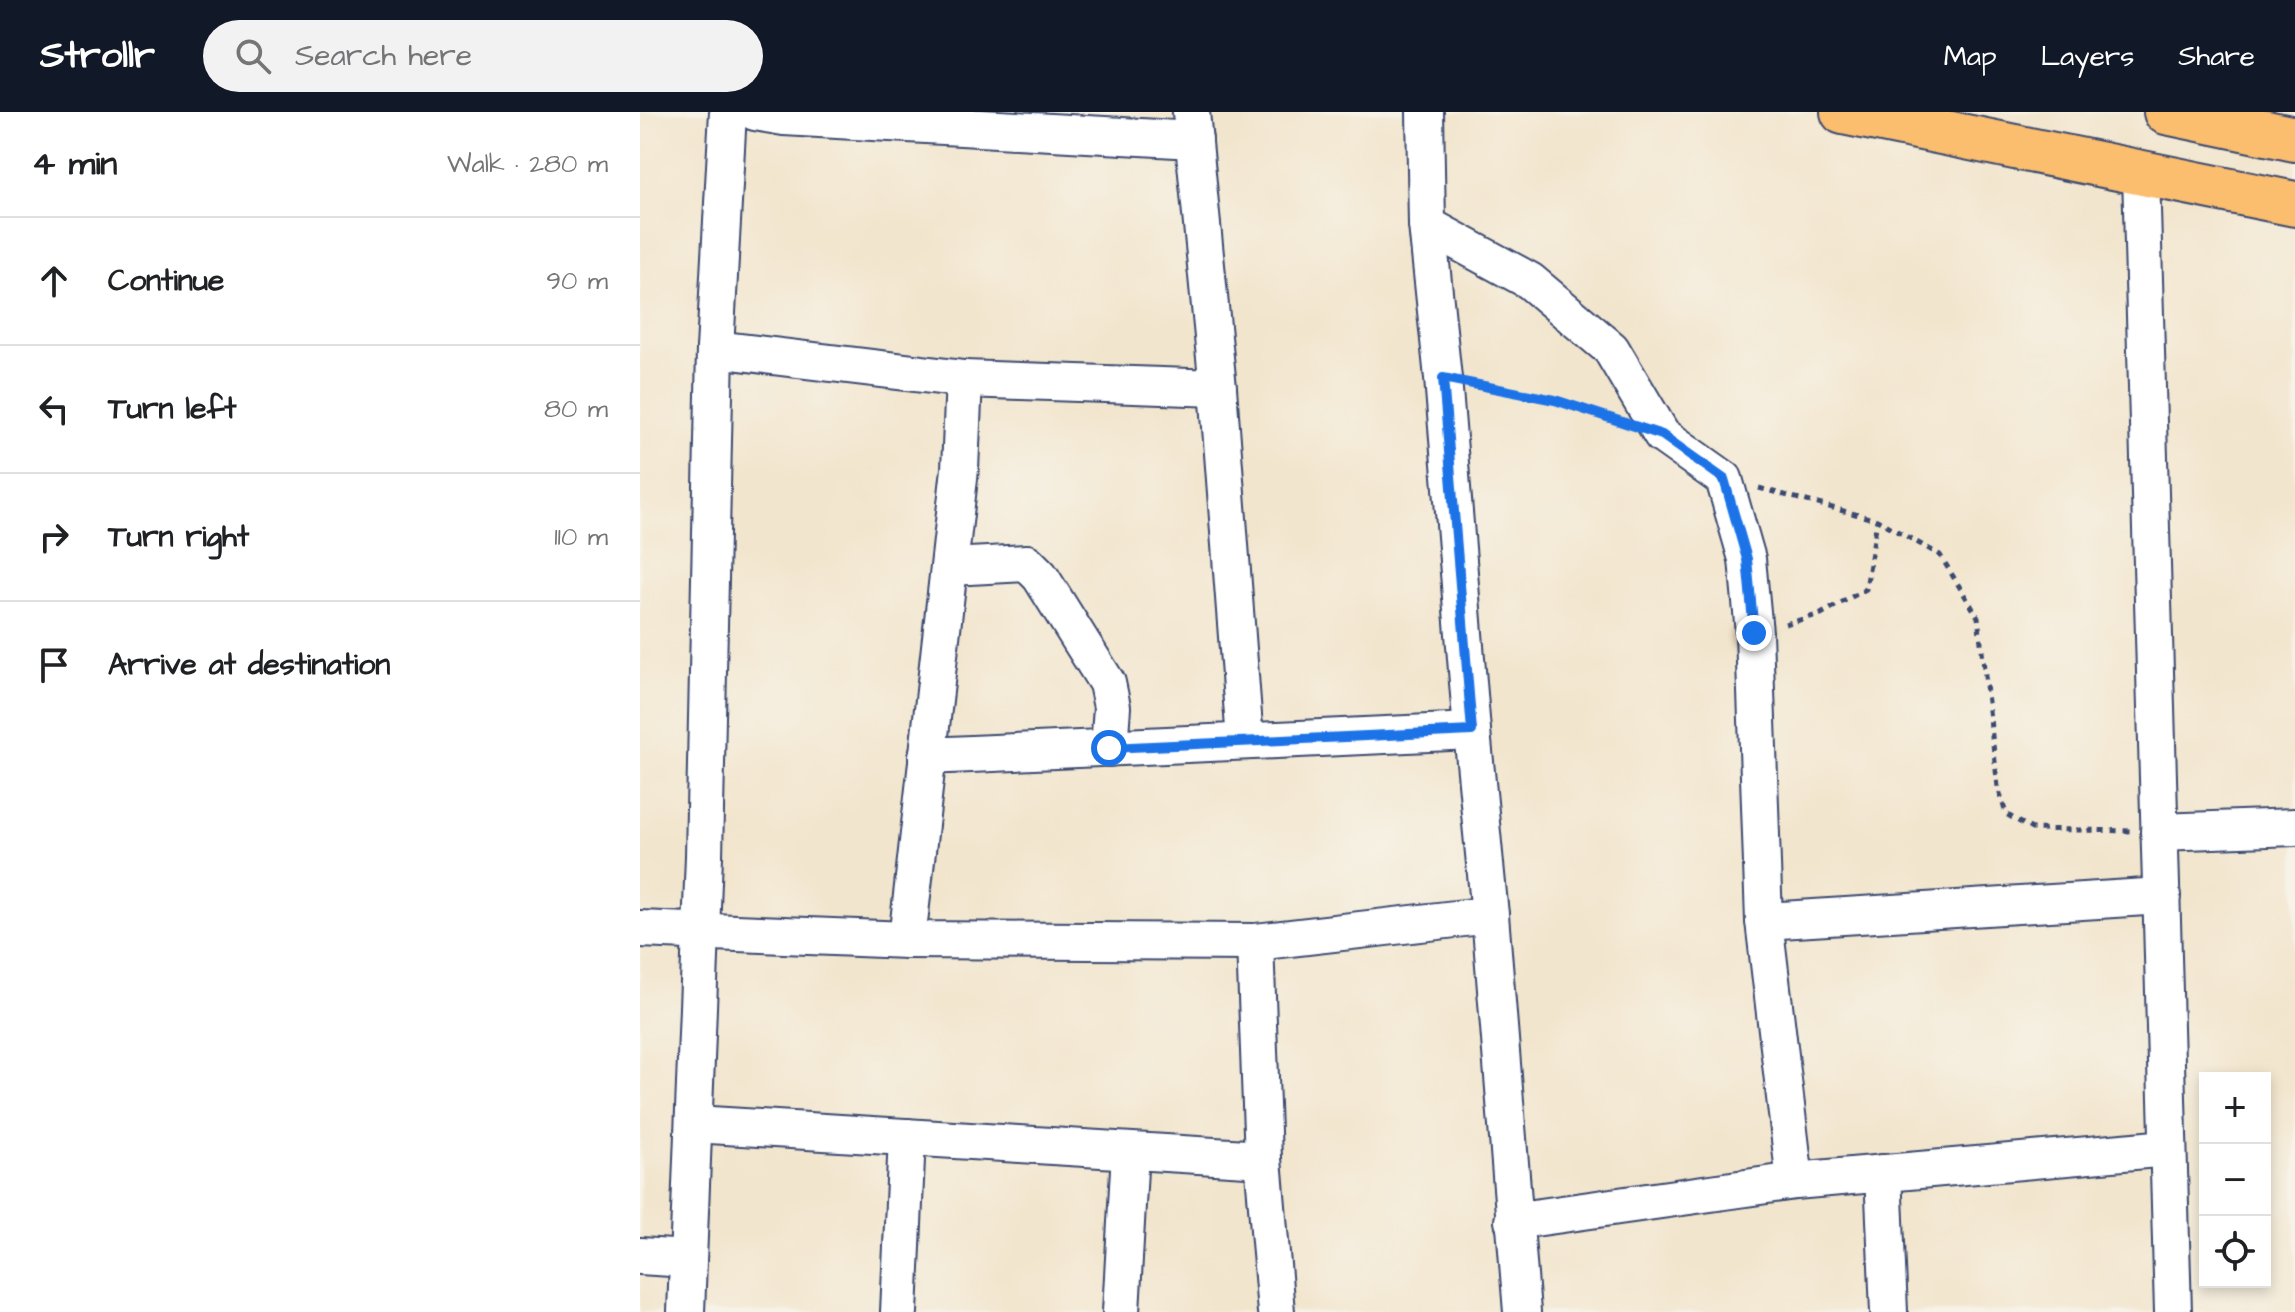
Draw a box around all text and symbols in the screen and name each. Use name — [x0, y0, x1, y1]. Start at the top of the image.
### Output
search box — [203, 20, 763, 92]
text: Strollr — [40, 30, 155, 82]
icon: search — [231, 34, 275, 78]
text: Search here — [295, 35, 472, 77]
text: Map — [1944, 37, 1997, 76]
text: Layers — [2041, 37, 2134, 76]
text: Share — [2178, 37, 2255, 76]
text: 4 min — [32, 140, 117, 188]
text: Walk · 280 m — [447, 146, 608, 182]
icon: ahead — [32, 259, 76, 303]
text: Continue — [108, 260, 224, 302]
text: 90 m — [546, 263, 608, 299]
icon: left — [32, 387, 76, 431]
text: Turn left — [108, 388, 236, 430]
text: 80 m — [544, 391, 608, 427]
icon: right — [32, 515, 76, 559]
text: Turn right — [108, 516, 249, 558]
text: 110 m — [554, 519, 608, 555]
route end — [1736, 615, 1772, 651]
icon: arrive — [32, 643, 76, 687]
text: Arrive at destination — [108, 644, 390, 686]
route start — [1091, 730, 1127, 766]
map controls — [2199, 1072, 2271, 1288]
button: + — [2199, 1072, 2271, 1144]
button: − — [2199, 1144, 2271, 1216]
button: locate — [2199, 1216, 2271, 1288]

